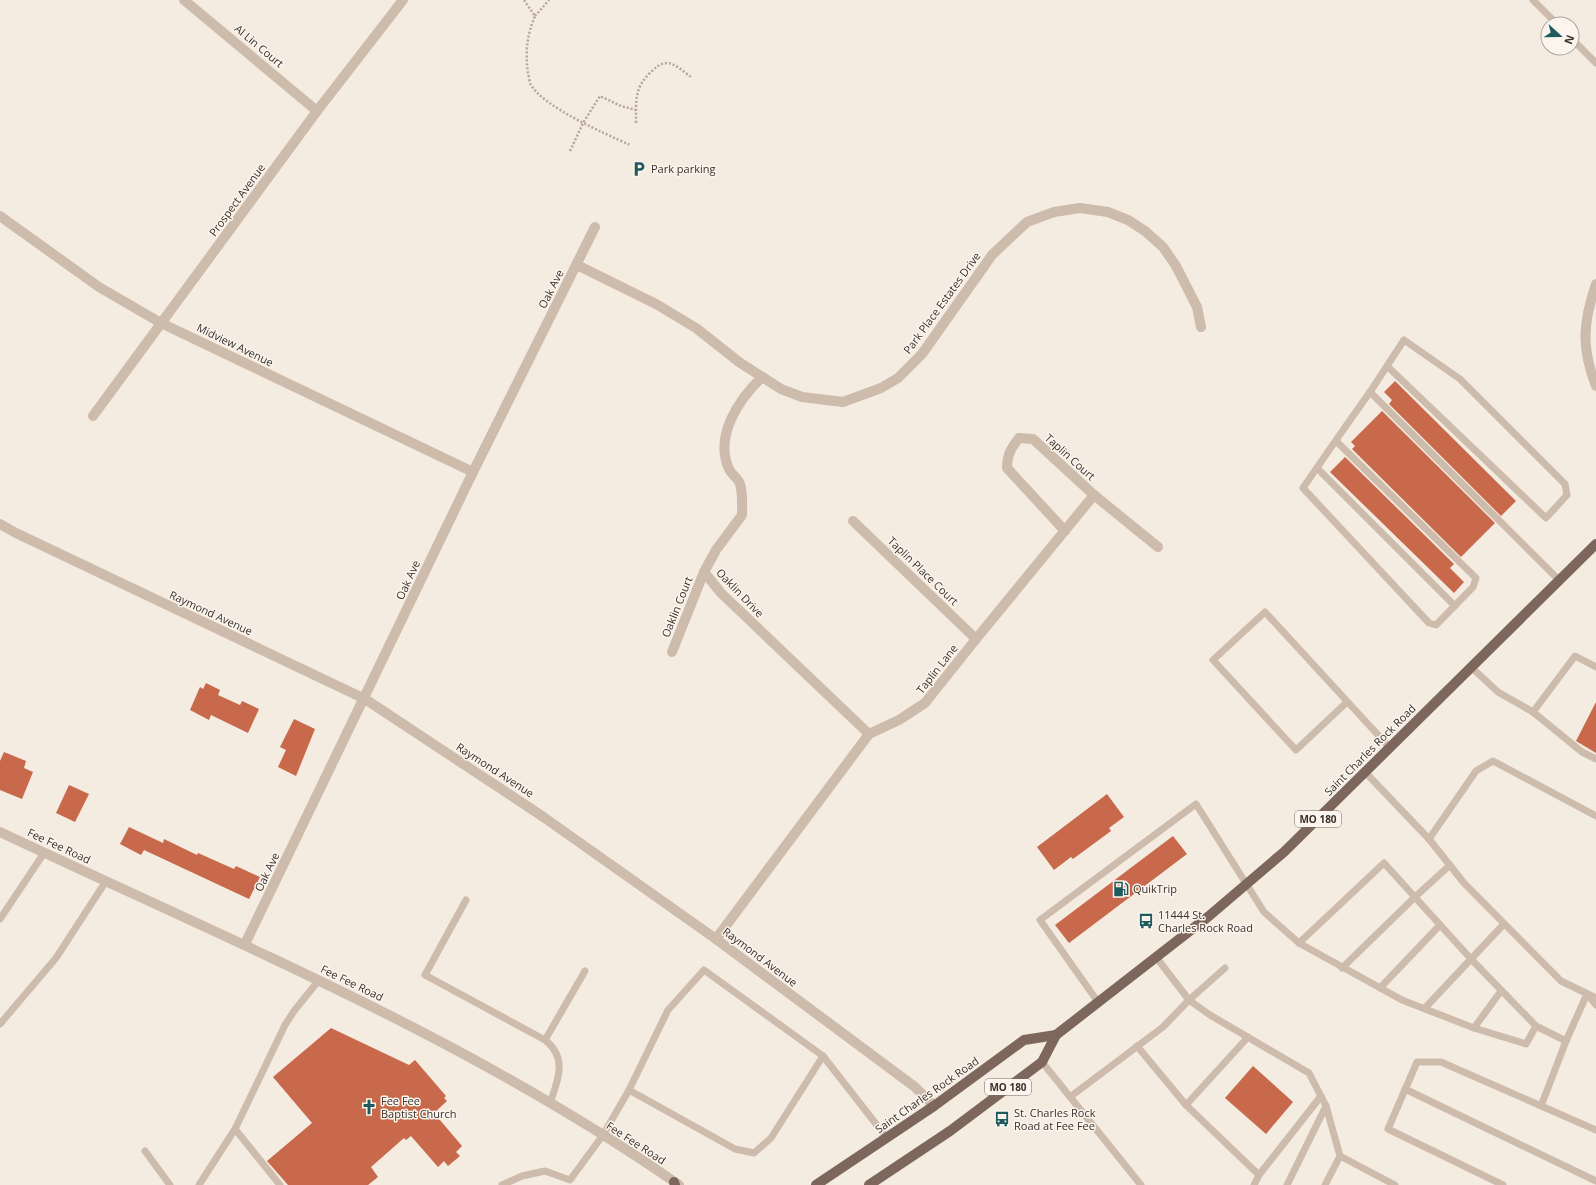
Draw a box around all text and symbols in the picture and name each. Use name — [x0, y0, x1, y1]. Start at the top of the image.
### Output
north arrow — [1540, 16, 1580, 56]
street label: Al Lin Court — [232, 21, 287, 71]
text: N — [1561, 33, 1578, 47]
street label: Prospect Avenue — [205, 160, 268, 239]
parking icon: Park parking — [630, 160, 648, 178]
place label: Park parking — [651, 161, 716, 176]
street label: Park Place Estates Drive — [900, 249, 984, 357]
street label: Oak Ave — [534, 267, 567, 311]
street label: Midview Avenue — [194, 320, 276, 370]
street label: Taplin Court — [1042, 430, 1099, 483]
street label: Taplin Place Court — [885, 533, 962, 608]
street label: Oak Ave — [392, 558, 423, 602]
street label: Oaklin Drive — [713, 565, 767, 620]
street label: Oaklin Court — [658, 574, 696, 639]
street label: Raymond Avenue — [167, 587, 255, 638]
street label: Taplin Lane — [913, 641, 961, 696]
street label: Saint Charles Rock Road — [1321, 701, 1419, 799]
street label: Raymond Avenue — [454, 739, 537, 800]
road number: MO 180 — [1295, 811, 1341, 827]
street label: Fee Fee Road — [25, 824, 93, 867]
street label: Oak Ave — [251, 850, 282, 894]
fuel station icon: QuikTrip — [1112, 880, 1130, 898]
place label: QuikTrip — [1133, 881, 1177, 896]
place label: 11444 St. Charles Rock Road — [1158, 907, 1253, 935]
bus stop icon: 11444 St. Charles Rock Road — [1137, 912, 1155, 930]
street label: Raymond Avenue — [720, 924, 801, 990]
street label: Fee Fee Road — [318, 961, 386, 1004]
street label: Saint Charles Rock Road — [872, 1053, 982, 1136]
road number: MO 180 — [985, 1079, 1031, 1095]
place label: Fee Fee Baptist Church — [381, 1093, 457, 1121]
church icon: Fee Fee Baptist Church — [360, 1098, 378, 1116]
place label: St. Charles Rock Road at Fee Fee — [1014, 1105, 1096, 1133]
bus stop icon: St. Charles Rock Road at Fee Fee — [993, 1110, 1011, 1128]
street label: Fee Fee Road — [604, 1118, 669, 1167]

